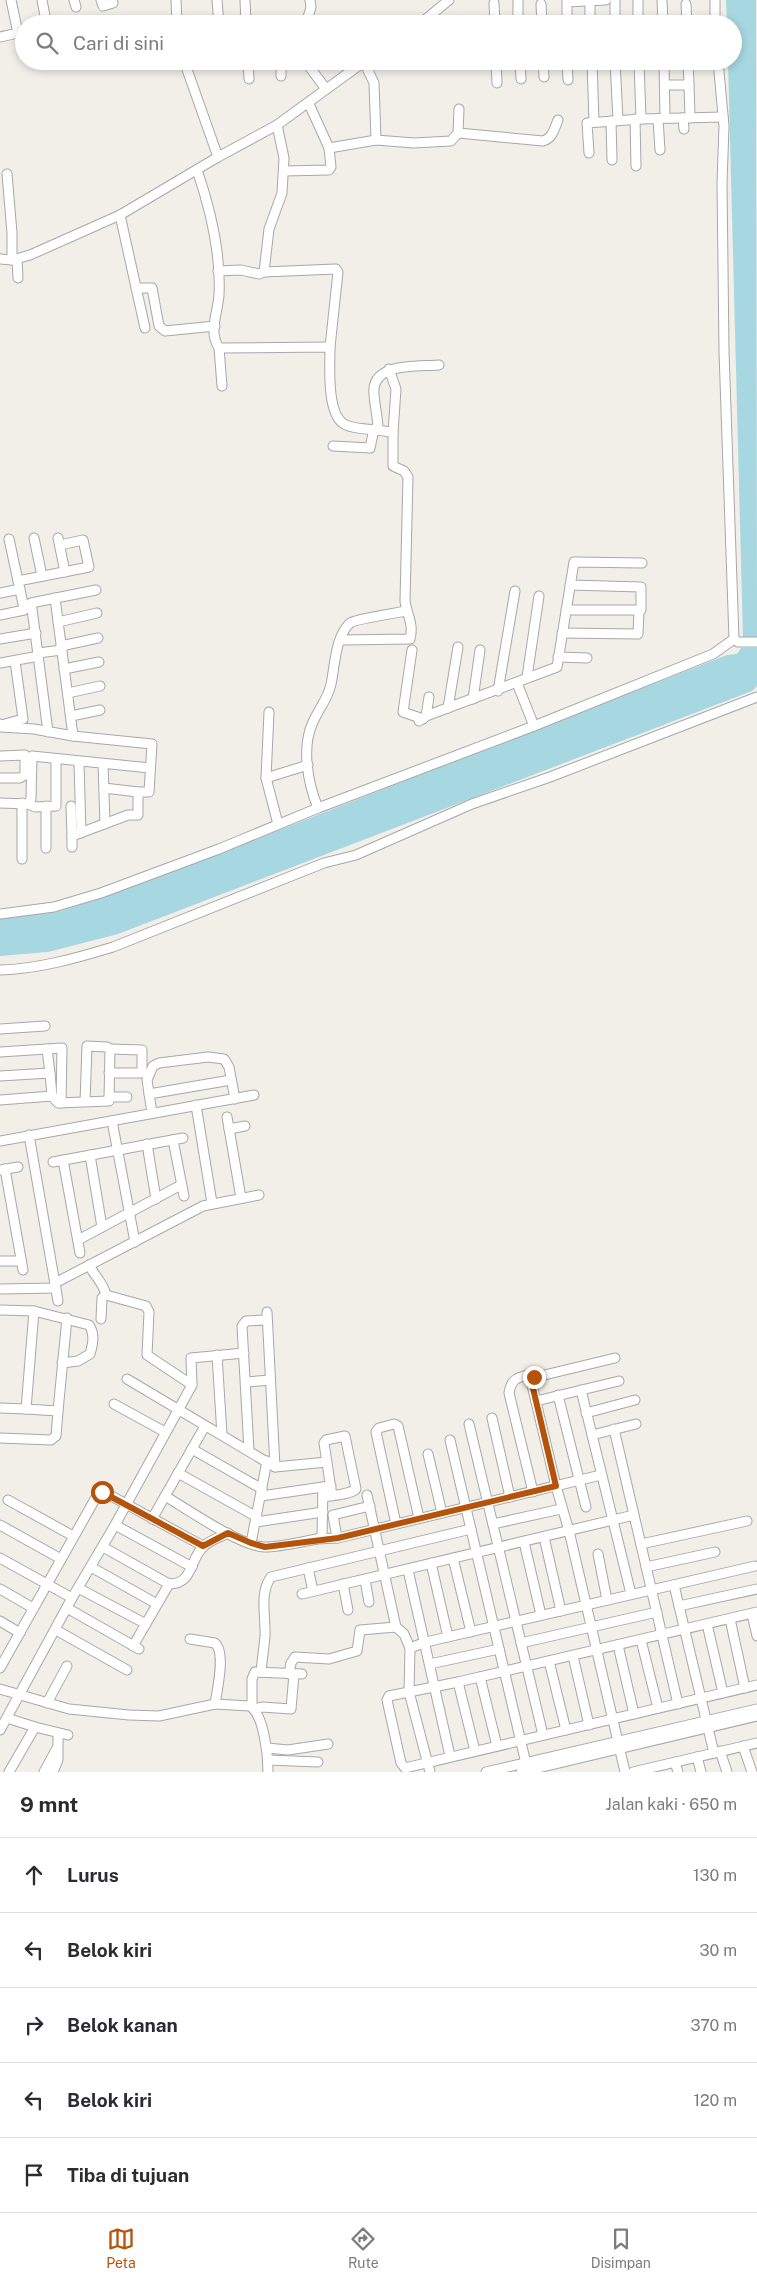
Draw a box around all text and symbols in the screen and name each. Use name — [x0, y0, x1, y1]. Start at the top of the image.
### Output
search box — [15, 15, 742, 70]
icon: search — [33, 29, 61, 57]
text: Cari di sini — [73, 32, 164, 54]
route end — [523, 1366, 546, 1389]
route start — [91, 1481, 114, 1504]
text: 9 mnt — [20, 1792, 78, 1817]
text: Jalan kaki · 650 m — [606, 1795, 737, 1814]
icon: ahead — [20, 1861, 48, 1889]
text: Lurus — [67, 1864, 119, 1886]
text: 130 m — [693, 1866, 737, 1885]
icon: left — [20, 1936, 48, 1964]
text: Belok kiri — [67, 1939, 152, 1961]
text: 30 m — [700, 1941, 737, 1960]
icon: right — [20, 2011, 48, 2039]
text: Belok kanan — [67, 2014, 178, 2036]
text: 370 m — [690, 2016, 737, 2035]
icon: left — [20, 2086, 48, 2114]
text: Belok kiri — [67, 2089, 152, 2111]
text: 120 m — [693, 2091, 737, 2110]
icon: arrive — [20, 2161, 48, 2189]
text: Tiba di tujuan — [67, 2164, 189, 2186]
tab: Peta — [106, 2225, 136, 2271]
tab: Rute — [348, 2225, 379, 2271]
tab: Disimpan — [591, 2225, 651, 2271]

